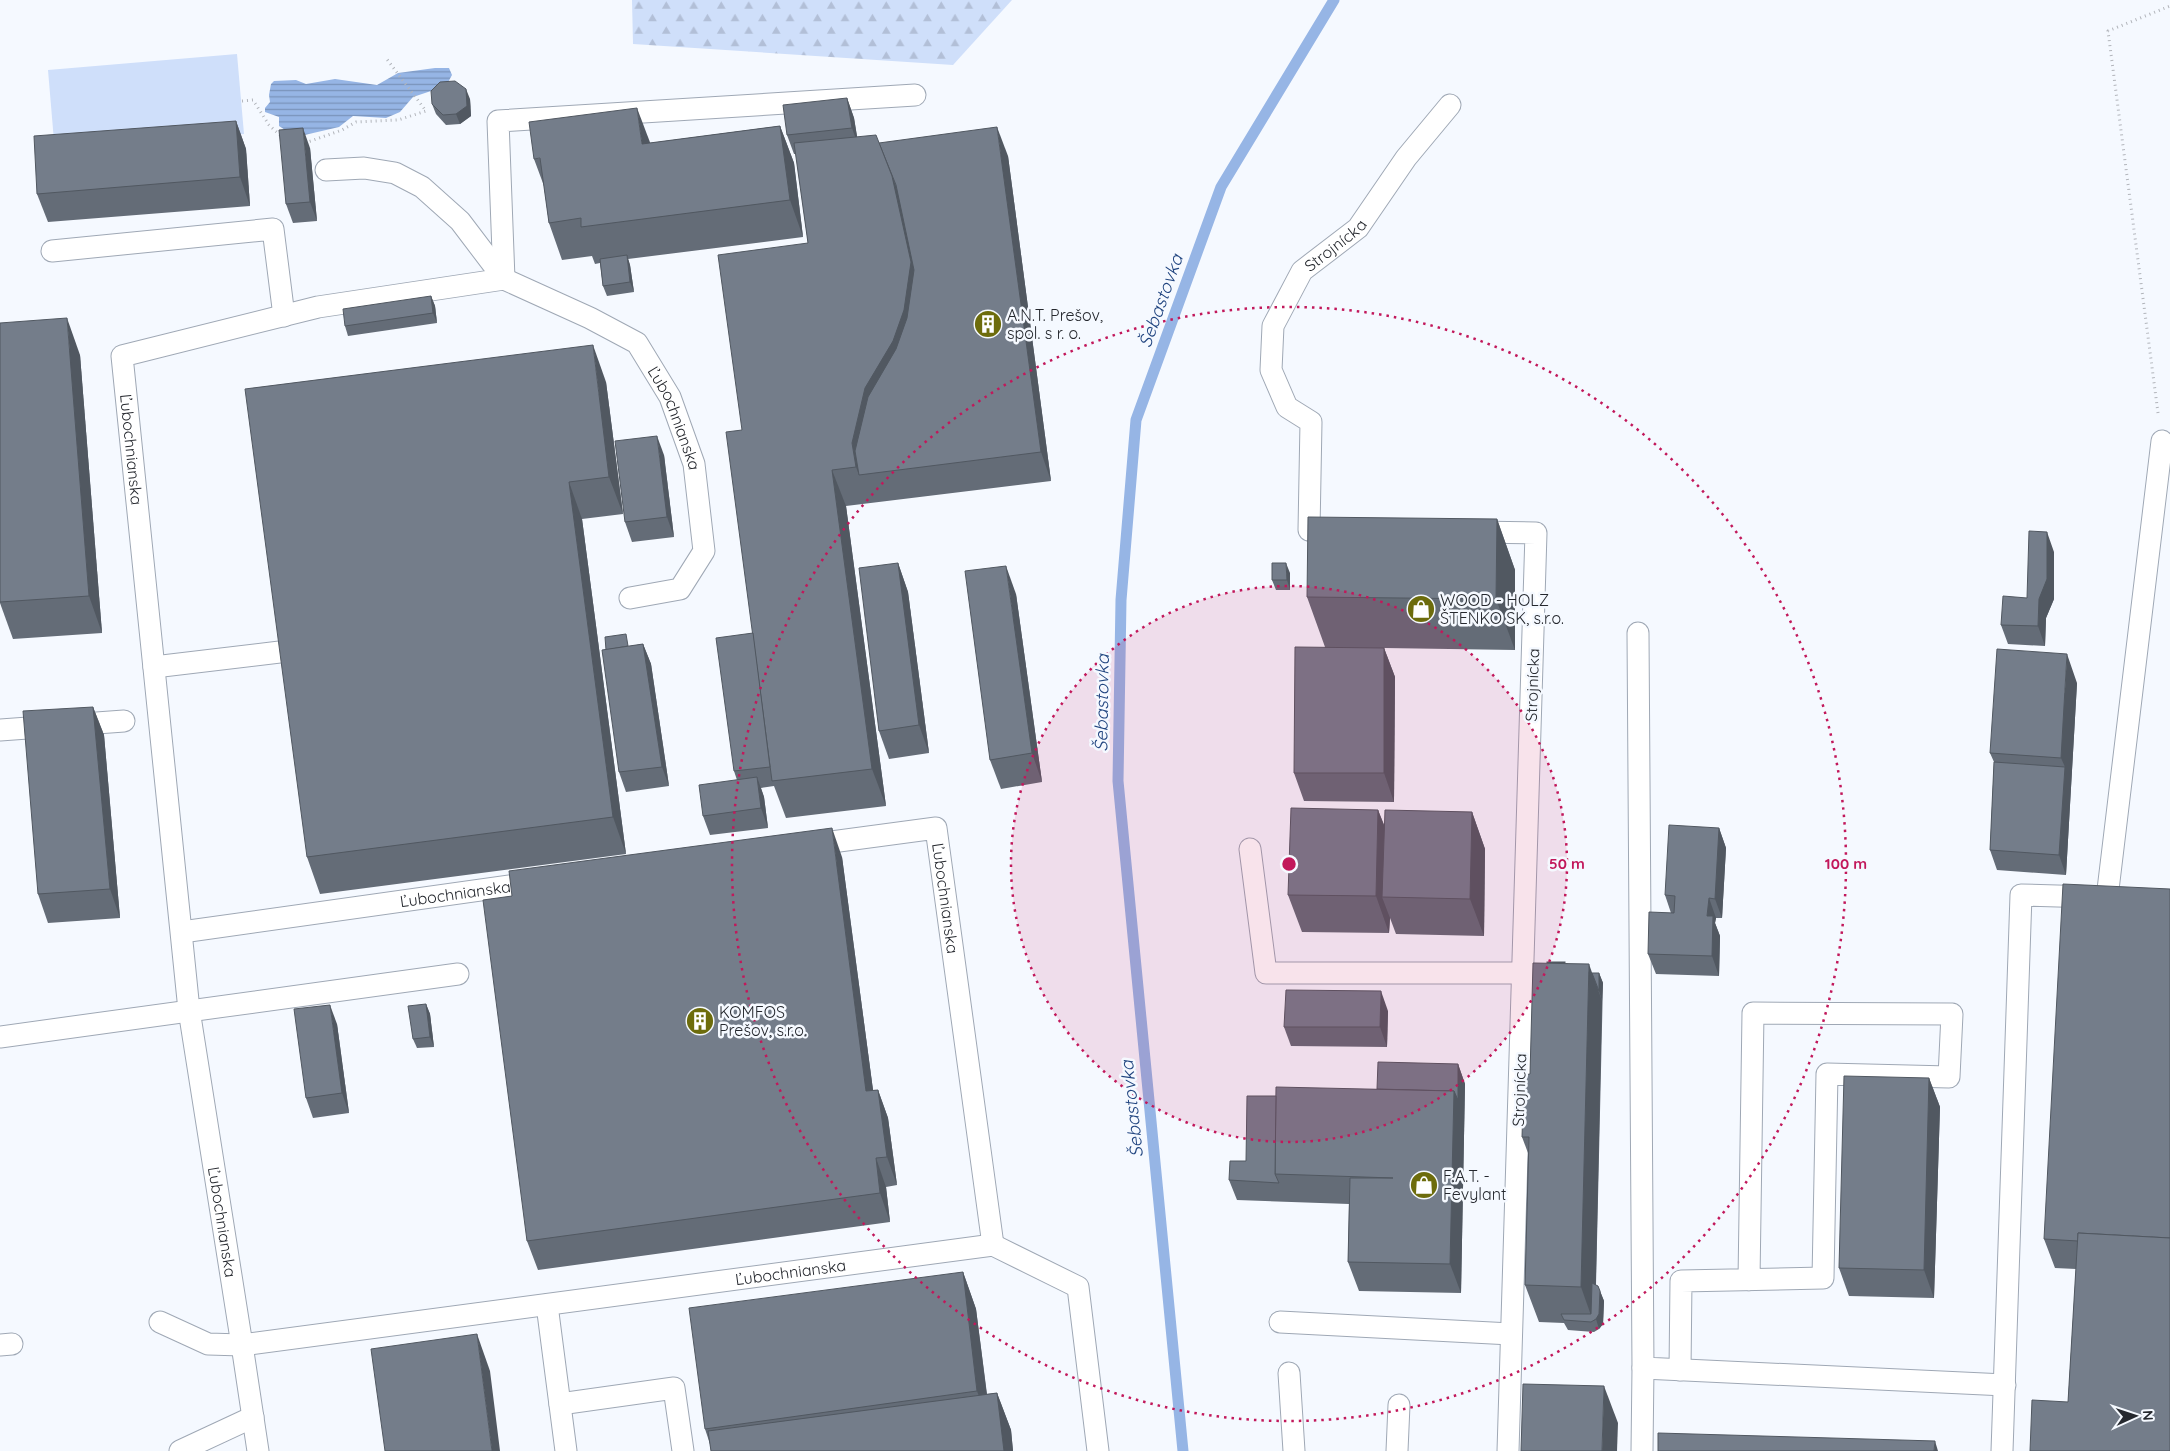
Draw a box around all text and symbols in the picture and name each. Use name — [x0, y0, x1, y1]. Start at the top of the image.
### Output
street label: Strojnícka — [1300, 216, 1371, 276]
water label: Šebastovka — [1133, 250, 1188, 350]
place label: A.N.T. Prešov, spol. s r. o. — [1007, 305, 1103, 343]
building icon: A.N.T. Prešov, spol. s r. o. — [973, 309, 1003, 339]
street label: Ľubochnianska — [643, 362, 705, 471]
street label: Ľubochnianska — [116, 393, 147, 506]
place label: WOOD - HOLZ ŠTENKO SK, s.r.o. — [1440, 590, 1564, 628]
shop icon: WOOD - HOLZ ŠTENKO SK, s.r.o. — [1406, 594, 1436, 624]
street label: Strojnícka — [1521, 648, 1543, 722]
water label: Šebastovka — [1089, 653, 1114, 752]
street label: Ľubochnianska — [928, 841, 963, 955]
text: 50 m — [1549, 854, 1585, 873]
text: 100 m — [1825, 854, 1867, 873]
centre of rings — [1280, 855, 1298, 873]
street label: Ľubochnianska — [399, 876, 512, 911]
place label: KOMFOS Prešov, s.r.o. — [719, 1002, 807, 1040]
building icon: KOMFOS Prešov, s.r.o. — [685, 1006, 715, 1036]
street label: Strojnícka — [1508, 1053, 1530, 1127]
water label: Šebastovka — [1115, 1058, 1148, 1159]
street label: Ľubochnianska — [204, 1165, 241, 1279]
place label: F.A.T. - Fevylant — [1443, 1166, 1506, 1204]
shop icon: F.A.T. - Fevylant — [1409, 1170, 1439, 1200]
street label: Ľubochnianska — [734, 1255, 847, 1289]
north arrow — [2110, 1391, 2160, 1441]
text: N — [2139, 1410, 2157, 1421]

